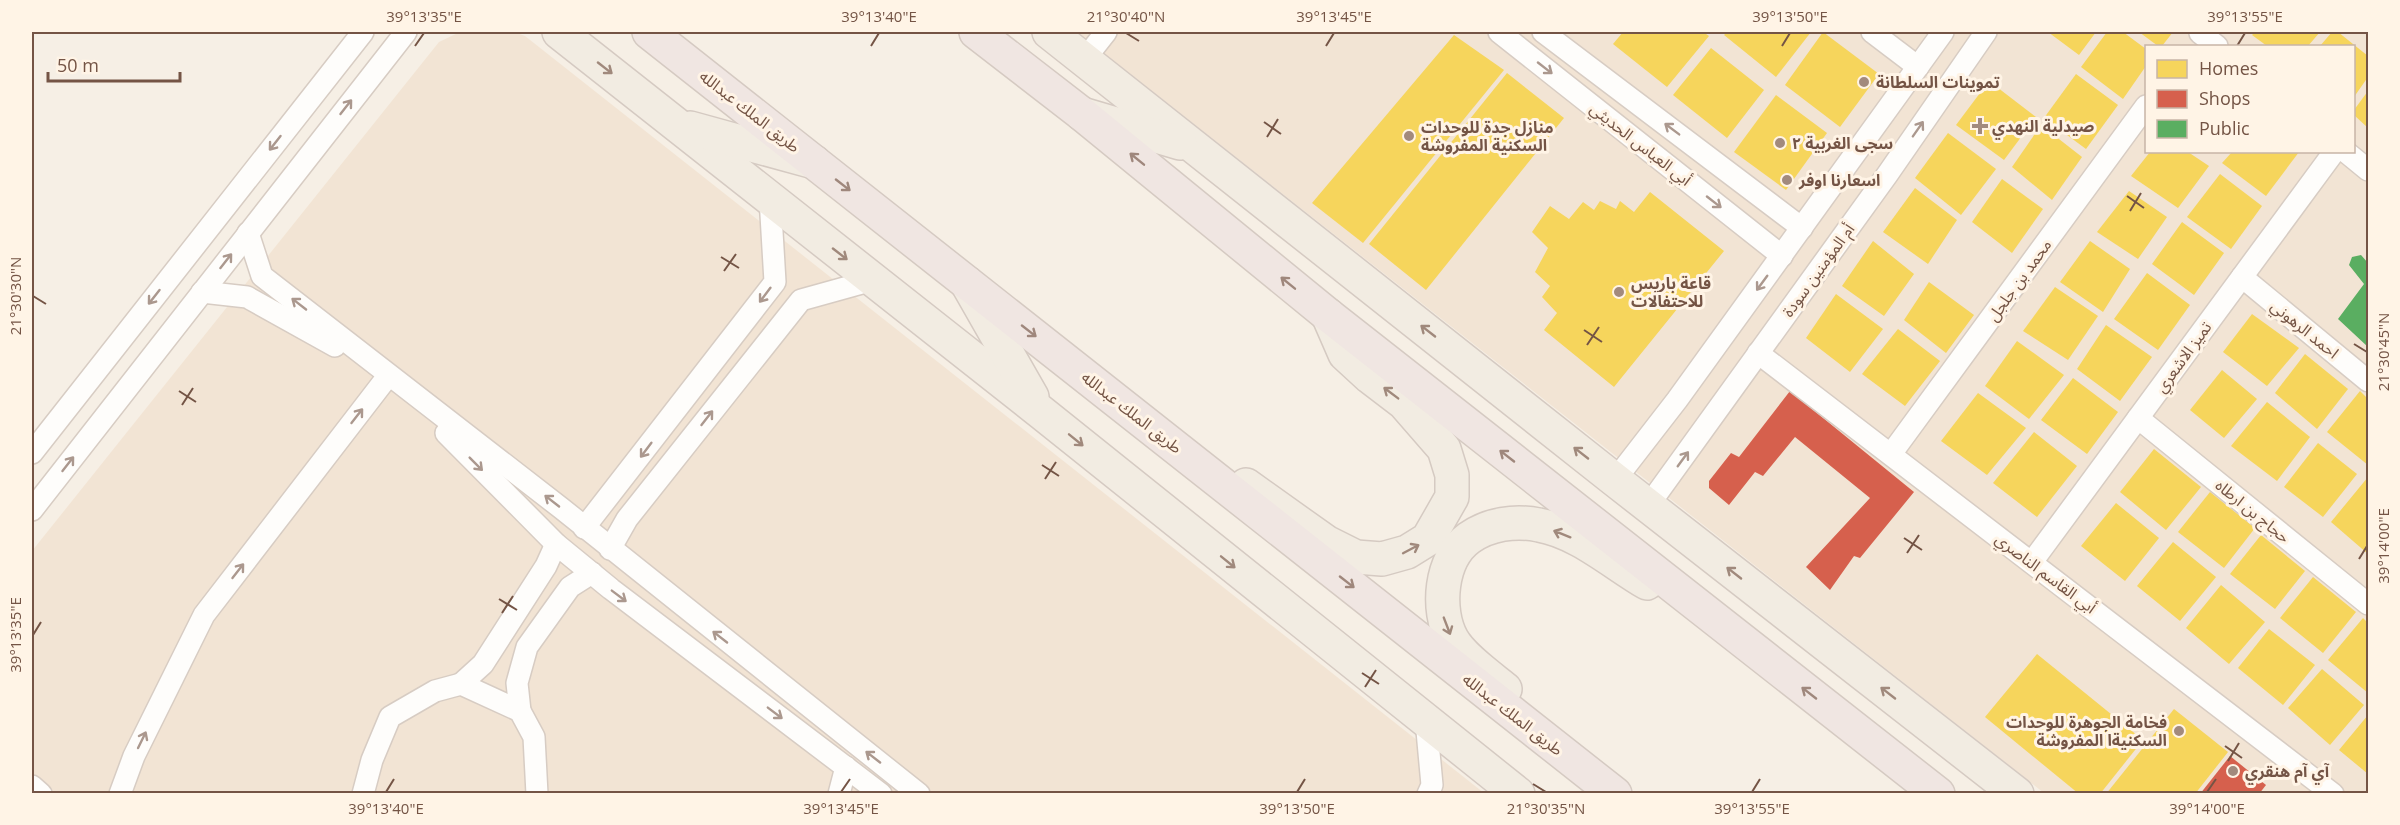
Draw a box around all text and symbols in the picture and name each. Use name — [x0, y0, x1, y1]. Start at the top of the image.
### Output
text: 39°13'35"E — [386, 6, 462, 26]
text: 39°13'40"E — [841, 6, 917, 26]
text: 21°30'40"N — [1087, 6, 1165, 26]
text: 39°13'45"E — [1296, 6, 1372, 26]
text: 39°13'50"E — [1752, 6, 1828, 26]
text: 39°13'55"E — [2207, 6, 2283, 26]
scale bar — [48, 45, 180, 83]
legend — [2145, 45, 2355, 153]
text: 50 m — [57, 53, 99, 77]
text: Homes — [2199, 56, 2258, 80]
one-way arrow — [597, 61, 613, 74]
one-way arrow — [1537, 61, 1553, 74]
street label: طريق الملك عبدالله — [695, 65, 805, 157]
place label: تموينات السلطانة — [1876, 71, 2000, 93]
marker: تموينات السلطانة — [1857, 75, 1871, 89]
text: Shops — [2199, 86, 2250, 110]
street label: أبي العباس الحديثي — [1585, 97, 1696, 192]
one-way arrow — [340, 99, 353, 115]
place label: صيدلية النهدي — [1992, 115, 2094, 140]
place label: منازل جدة للوحدات السكنية المفروشة — [1421, 116, 1554, 156]
text: Public — [2199, 116, 2250, 140]
marker: صيدلية النهدي — [1973, 119, 1987, 133]
one-way arrow — [1912, 122, 1924, 138]
one-way arrow — [1664, 123, 1680, 136]
marker: منازل جدة للوحدات السكنية المفروشة — [1402, 129, 1416, 143]
place label: سجى الغربية ٢ — [1792, 132, 1893, 154]
one-way arrow — [268, 135, 281, 151]
marker: سجى الغربية ٢ — [1773, 136, 1787, 150]
one-way arrow — [1129, 153, 1145, 166]
place label: اسعارنا اوفر — [1798, 169, 1881, 191]
marker: اسعارنا اوفر — [1780, 173, 1794, 187]
one-way arrow — [835, 178, 851, 191]
one-way arrow — [1706, 196, 1722, 209]
street label: أم المؤمنين سودة — [1777, 219, 1861, 322]
street label: محمد بن جلجل — [1982, 234, 2056, 326]
one-way arrow — [832, 247, 848, 260]
one-way arrow — [220, 253, 233, 269]
text: 21°30'30"N — [5, 257, 25, 335]
place label: قاعة باريس للاحتفالات — [1631, 272, 1711, 312]
one-way arrow — [1756, 275, 1768, 291]
one-way arrow — [1280, 276, 1296, 289]
marker: قاعة باريس للاحتفالات — [1612, 285, 1626, 299]
one-way arrow — [758, 287, 771, 303]
one-way arrow — [148, 288, 161, 304]
street label: احمد الرهوني — [2265, 295, 2344, 365]
one-way arrow — [291, 298, 307, 311]
text: 21°30'45"N — [2373, 313, 2393, 391]
street label: تميز الاشعري — [2150, 317, 2218, 398]
one-way arrow — [1021, 325, 1037, 338]
one-way arrow — [1420, 325, 1436, 338]
street label: طريق الملك عبدالله — [1077, 366, 1187, 458]
one-way arrow — [1383, 386, 1399, 399]
one-way arrow — [351, 409, 364, 425]
one-way arrow — [701, 410, 714, 426]
one-way arrow — [1067, 433, 1083, 446]
one-way arrow — [640, 441, 653, 457]
one-way arrow — [1573, 446, 1589, 459]
one-way arrow — [1499, 450, 1515, 463]
one-way arrow — [1676, 451, 1689, 467]
one-way arrow — [61, 456, 74, 472]
one-way arrow — [469, 456, 483, 471]
street label: حجاج بن ارطاه — [2210, 474, 2295, 549]
one-way arrow — [544, 495, 560, 508]
text: 39°14'00"E — [2373, 508, 2393, 584]
one-way arrow — [1554, 528, 1572, 539]
street label: أبي القاسم الناصري — [1990, 528, 2101, 620]
one-way arrow — [1402, 543, 1419, 555]
one-way arrow — [1220, 555, 1236, 568]
one-way arrow — [232, 563, 245, 579]
one-way arrow — [1726, 566, 1742, 579]
one-way arrow — [1339, 576, 1355, 589]
one-way arrow — [611, 589, 627, 602]
text: 39°13'35"E — [5, 597, 25, 673]
one-way arrow — [1442, 616, 1453, 635]
one-way arrow — [713, 630, 729, 643]
street label: طريق الملك عبدالله — [1458, 668, 1568, 760]
one-way arrow — [1880, 686, 1896, 699]
one-way arrow — [1801, 687, 1817, 700]
one-way arrow — [766, 707, 782, 720]
place label: فخامة الجوهرة للوحدات السكنيةا المفروشة — [2006, 711, 2167, 751]
marker: فخامة الجوهرة للوحدات السكنيةا المفروشة — [2172, 724, 2186, 738]
one-way arrow — [137, 731, 148, 749]
one-way arrow — [866, 751, 882, 764]
place label: آي آم هنقري — [2245, 760, 2330, 785]
marker: آي آم هنقري — [2226, 764, 2240, 778]
text: 39°13'40"E — [348, 798, 424, 818]
text: 39°13'45"E — [803, 798, 879, 818]
text: 39°13'50"E — [1259, 798, 1335, 818]
text: 21°30'35"N — [1507, 798, 1585, 818]
text: 39°13'55"E — [1714, 798, 1790, 818]
text: 39°14'00"E — [2169, 798, 2245, 818]

